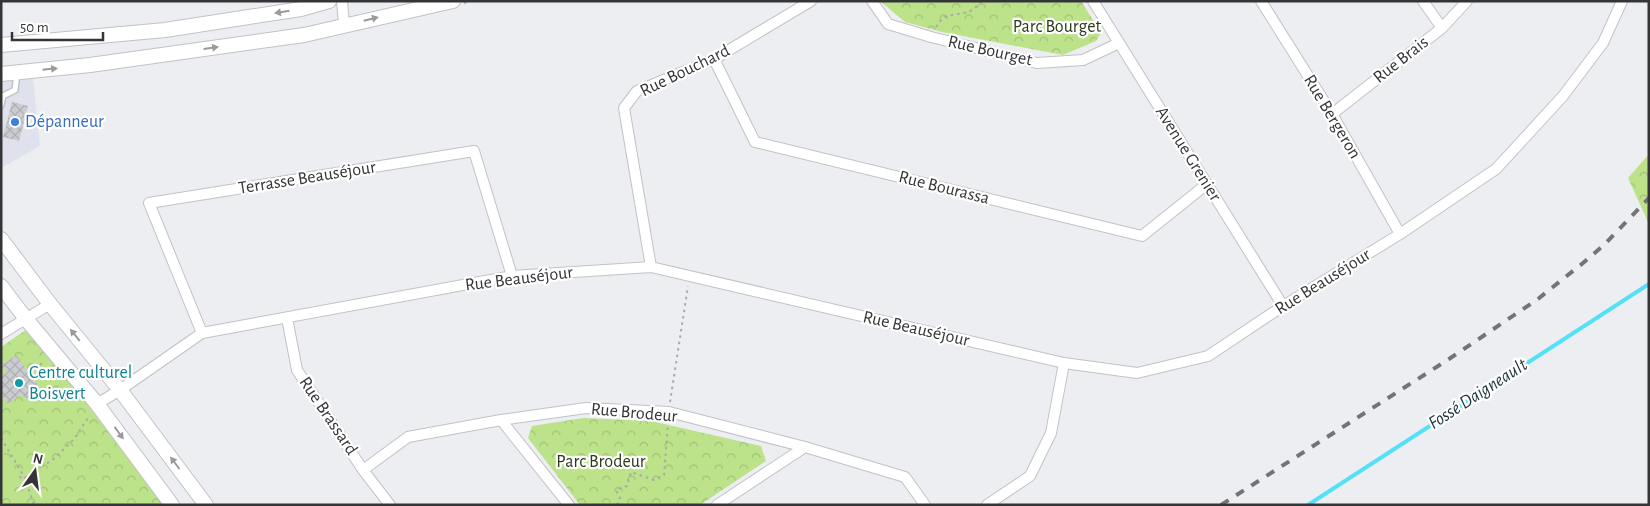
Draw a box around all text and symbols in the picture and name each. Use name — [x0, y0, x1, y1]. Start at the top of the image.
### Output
one-way arrow — [273, 8, 289, 16]
scale bar — [12, 10, 104, 42]
one-way arrow — [363, 15, 378, 23]
park label: Parc Bourget — [1013, 18, 1102, 36]
text: 50 m — [20, 20, 49, 35]
street label: Rue Bourget — [946, 33, 1034, 69]
street label: Rue Brais — [1370, 33, 1432, 87]
street label: Rue Bouchard — [637, 42, 733, 100]
one-way arrow — [203, 44, 219, 52]
one-way arrow — [42, 65, 58, 73]
street label: Rue Bergeron — [1300, 72, 1364, 162]
street label: Avenue Grenier — [1152, 104, 1224, 205]
place label: Dépanneur — [25, 113, 104, 131]
marker: Dépanneur — [9, 116, 21, 128]
street label: Terrasse Beauséjour — [237, 158, 377, 198]
street label: Rue Bourassa — [897, 168, 991, 208]
street label: Rue Beauséjour — [1272, 245, 1374, 318]
street label: Rue Beauséjour — [464, 263, 574, 295]
street label: Rue Beauséjour — [861, 308, 971, 350]
one-way arrow — [70, 329, 81, 342]
water label: Fossé Daigneault — [1425, 355, 1532, 433]
place label: Centre culturel Boisvert — [29, 364, 132, 403]
street label: Rue Brassard — [295, 374, 361, 458]
marker: Centre culturel Boisvert — [13, 377, 25, 389]
street label: Rue Brodeur — [590, 400, 678, 426]
one-way arrow — [114, 426, 124, 440]
north arrow — [10, 446, 60, 496]
text: N — [31, 451, 44, 467]
park label: Parc Brodeur — [556, 453, 646, 471]
one-way arrow — [170, 456, 180, 470]

